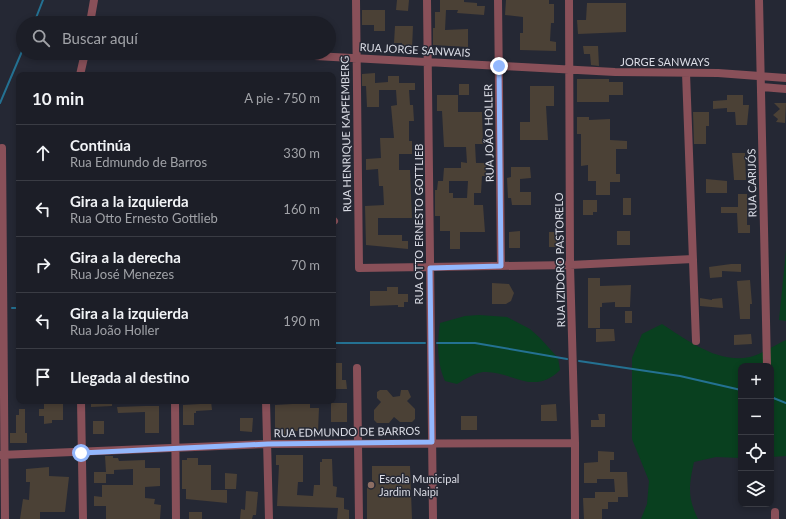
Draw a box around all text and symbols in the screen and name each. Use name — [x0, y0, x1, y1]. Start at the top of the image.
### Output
search box — [16, 16, 336, 60]
icon: search — [30, 27, 52, 49]
text: Buscar aquí — [62, 29, 138, 47]
street label: RUA JORGE SANWAIS — [359, 40, 471, 59]
street label: JORGE SANWAYS — [620, 55, 710, 68]
street label: RUA HENRIQUE KAPFEMBERG — [338, 56, 353, 212]
route end — [490, 57, 508, 75]
street label: RUA JOÃO HOLLER — [481, 84, 496, 182]
text: 10 min — [32, 88, 84, 109]
text: A pie · 750 m — [244, 90, 320, 106]
text: Continúa — [70, 136, 131, 154]
icon: ahead — [32, 142, 54, 164]
street label: RUA OTTO ERNESTO GOTTLIEB — [412, 144, 425, 304]
text: 330 m — [283, 145, 320, 161]
street label: RUA CARIJÓS — [744, 148, 759, 218]
text: Rua Edmundo de Barros — [70, 154, 207, 170]
text: Gira a la izquierda — [70, 192, 189, 210]
street label: RUA IZIDORO PASTORELO — [552, 192, 567, 328]
icon: left — [32, 198, 54, 220]
text: 160 m — [283, 201, 320, 217]
text: Rua Otto Ernesto Gottlieb — [70, 210, 218, 226]
text: Gira a la derecha — [70, 248, 181, 266]
icon: right — [32, 254, 54, 276]
text: 70 m — [291, 257, 320, 273]
text: Rua José Menezes — [70, 266, 174, 282]
text: Gira a la izquierda — [70, 304, 189, 322]
icon: left — [32, 310, 54, 332]
text: 190 m — [283, 313, 320, 329]
text: Rua João Holler — [70, 322, 159, 338]
map controls — [738, 363, 774, 507]
button: + — [738, 363, 774, 399]
icon: arrive — [32, 366, 54, 388]
text: Llegada al destino — [70, 368, 190, 386]
button: − — [738, 399, 774, 435]
street label: RUA EDMUNDO DE BARROS — [274, 424, 420, 439]
button: locate — [738, 435, 774, 471]
route start — [72, 444, 90, 462]
button: layers — [738, 471, 774, 507]
place label: Escola Municipal Jardim Naipi — [379, 472, 459, 498]
marker: Escola Municipal Jardim Naipi — [366, 480, 376, 490]

